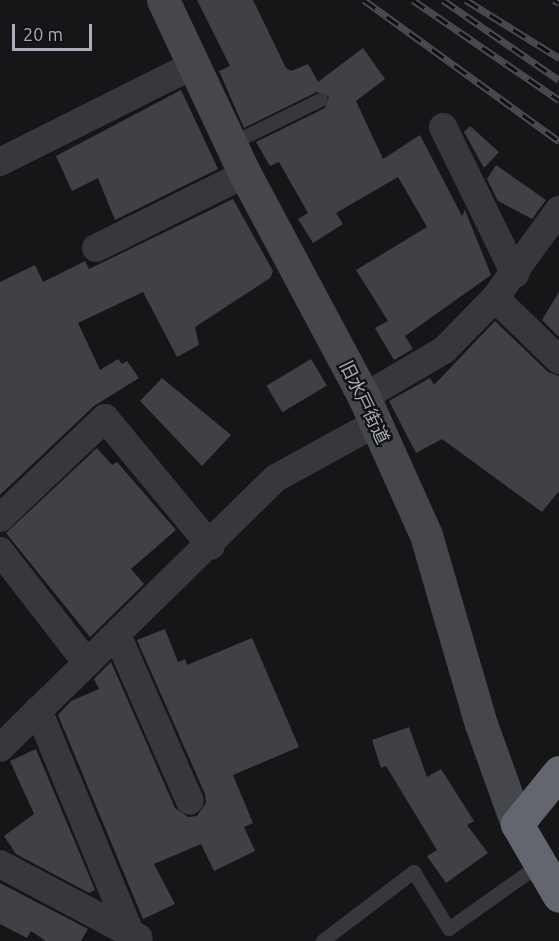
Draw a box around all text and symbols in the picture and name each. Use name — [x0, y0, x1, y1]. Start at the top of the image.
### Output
scale bar — [15, 12, 94, 50]
text: 20 m — [23, 24, 63, 44]
street label: 旧水戸街道 — [336, 357, 394, 447]

